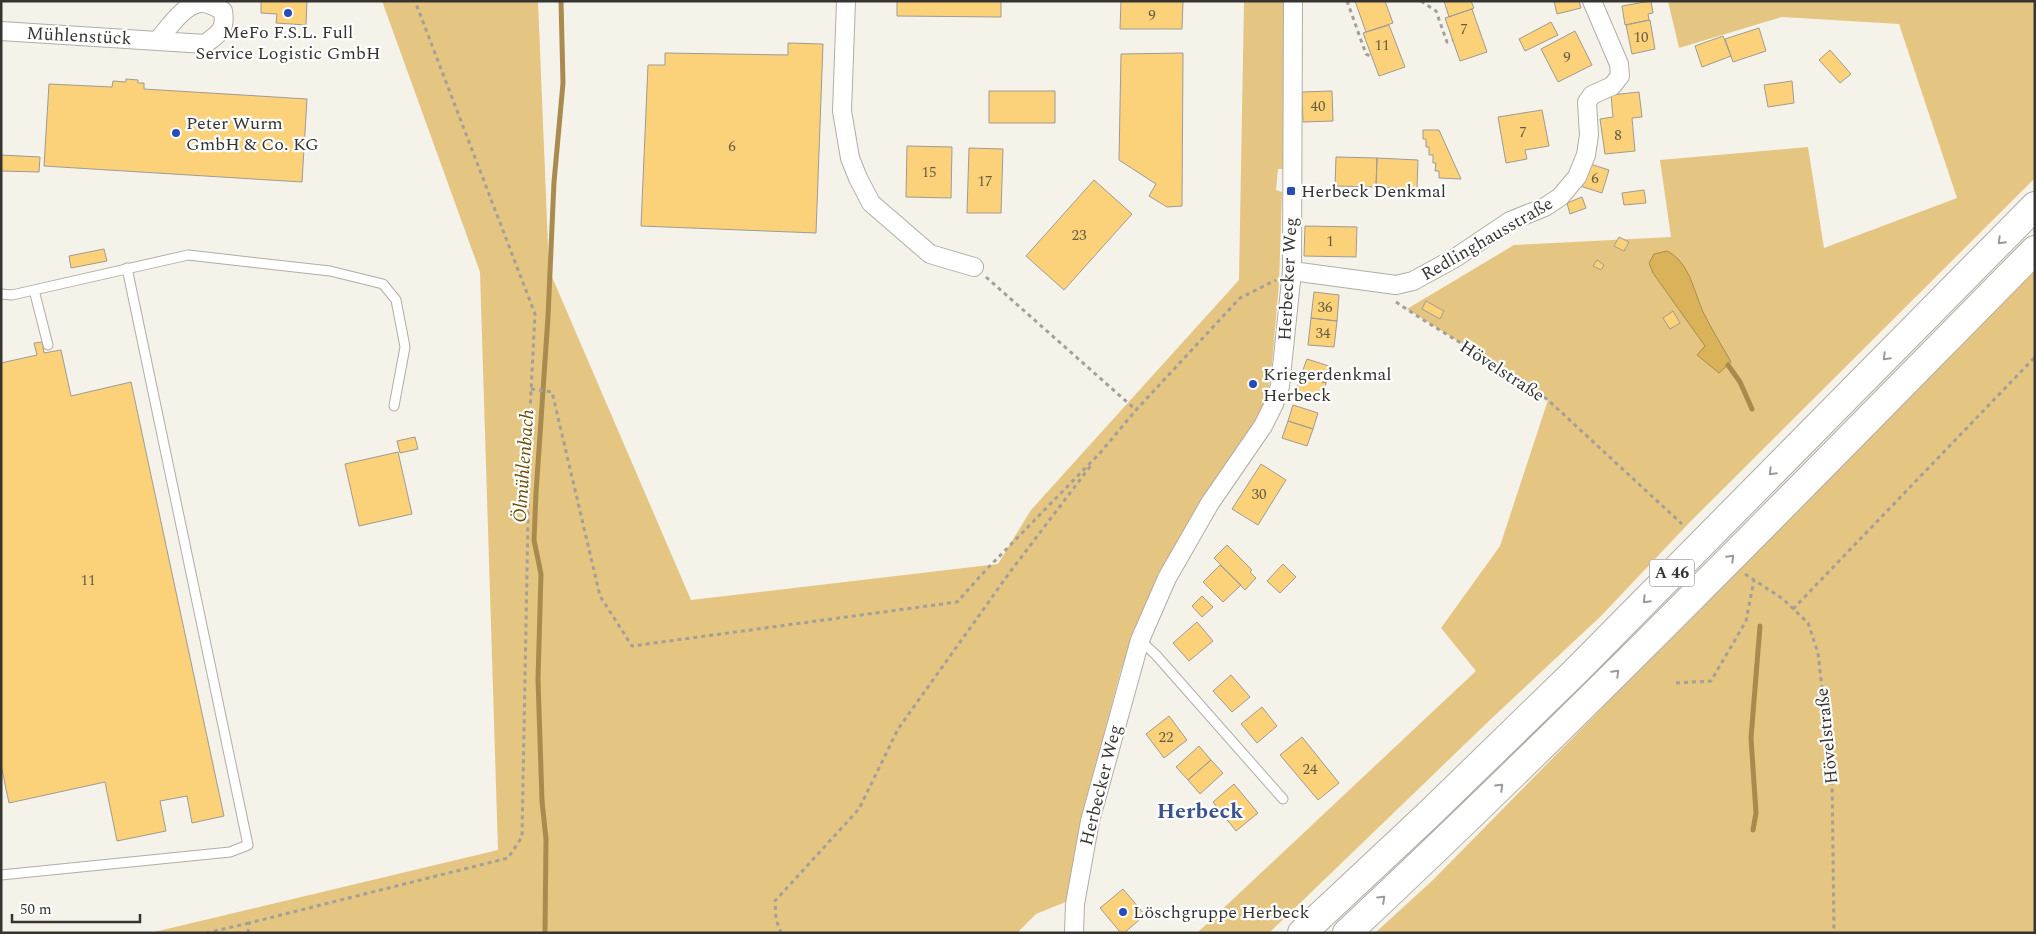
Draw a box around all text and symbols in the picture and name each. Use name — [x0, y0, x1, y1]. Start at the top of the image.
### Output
house number: 9 — [1148, 4, 1156, 27]
marker: MeFo F.S.L. Full Service Logistic GmbH — [282, 7, 294, 19]
house number: 7 — [1460, 18, 1468, 41]
place label: MeFo F.S.L. Full Service Logistic GmbH — [196, 19, 380, 67]
street label: Mühlenstück — [26, 20, 132, 52]
house number: 10 — [1633, 26, 1649, 49]
house number: 11 — [1374, 34, 1390, 57]
house number: 9 — [1563, 46, 1571, 69]
house number: 40 — [1310, 95, 1326, 118]
place label: Peter Wurm GmbH & Co. KG — [186, 110, 319, 158]
house number: 7 — [1519, 121, 1527, 144]
house number: 8 — [1614, 124, 1622, 147]
marker: Peter Wurm GmbH & Co. KG — [170, 127, 182, 139]
house number: 6 — [728, 135, 736, 158]
house number: 15 — [921, 161, 937, 184]
house number: 6 — [1591, 167, 1599, 190]
house number: 17 — [977, 170, 993, 193]
place label: Herbeck Denkmal — [1301, 178, 1446, 205]
marker: Herbeck Denkmal — [1285, 185, 1297, 197]
street label: Redlinghausstraße — [1416, 190, 1558, 288]
street label: Herbecker Weg — [1271, 216, 1305, 342]
house number: 23 — [1071, 224, 1087, 247]
house number: 1 — [1326, 230, 1334, 253]
one-way arrow — [1997, 235, 2006, 244]
house number: 36 — [1317, 296, 1333, 319]
house number: 34 — [1315, 322, 1331, 345]
street label: Hövelstraße — [1454, 333, 1550, 409]
one-way arrow — [1883, 351, 1892, 360]
place label: Kriegerdenkmal Herbeck — [1263, 361, 1392, 409]
marker: Kriegerdenkmal Herbeck — [1247, 378, 1259, 390]
water label: Ölmühlenbach — [506, 408, 542, 524]
one-way arrow — [1769, 466, 1778, 475]
house number: 30 — [1251, 483, 1267, 506]
one-way arrow — [1725, 555, 1734, 564]
road number: A 46 — [1650, 560, 1694, 586]
house number: 11 — [80, 569, 96, 592]
one-way arrow — [1643, 595, 1652, 604]
one-way arrow — [1610, 670, 1619, 679]
street label: Hövelstraße — [1809, 686, 1845, 786]
street label: Herbecker Weg — [1073, 722, 1129, 848]
house number: 22 — [1158, 726, 1174, 749]
house number: 24 — [1302, 758, 1318, 781]
one-way arrow — [1494, 784, 1503, 793]
district label: Herbeck — [1157, 795, 1244, 828]
scale bar — [12, 892, 140, 924]
one-way arrow — [1377, 896, 1386, 905]
text: 50 m — [20, 898, 52, 921]
place label: Löschgruppe Herbeck — [1133, 899, 1309, 926]
marker: Löschgruppe Herbeck — [1117, 906, 1129, 918]

